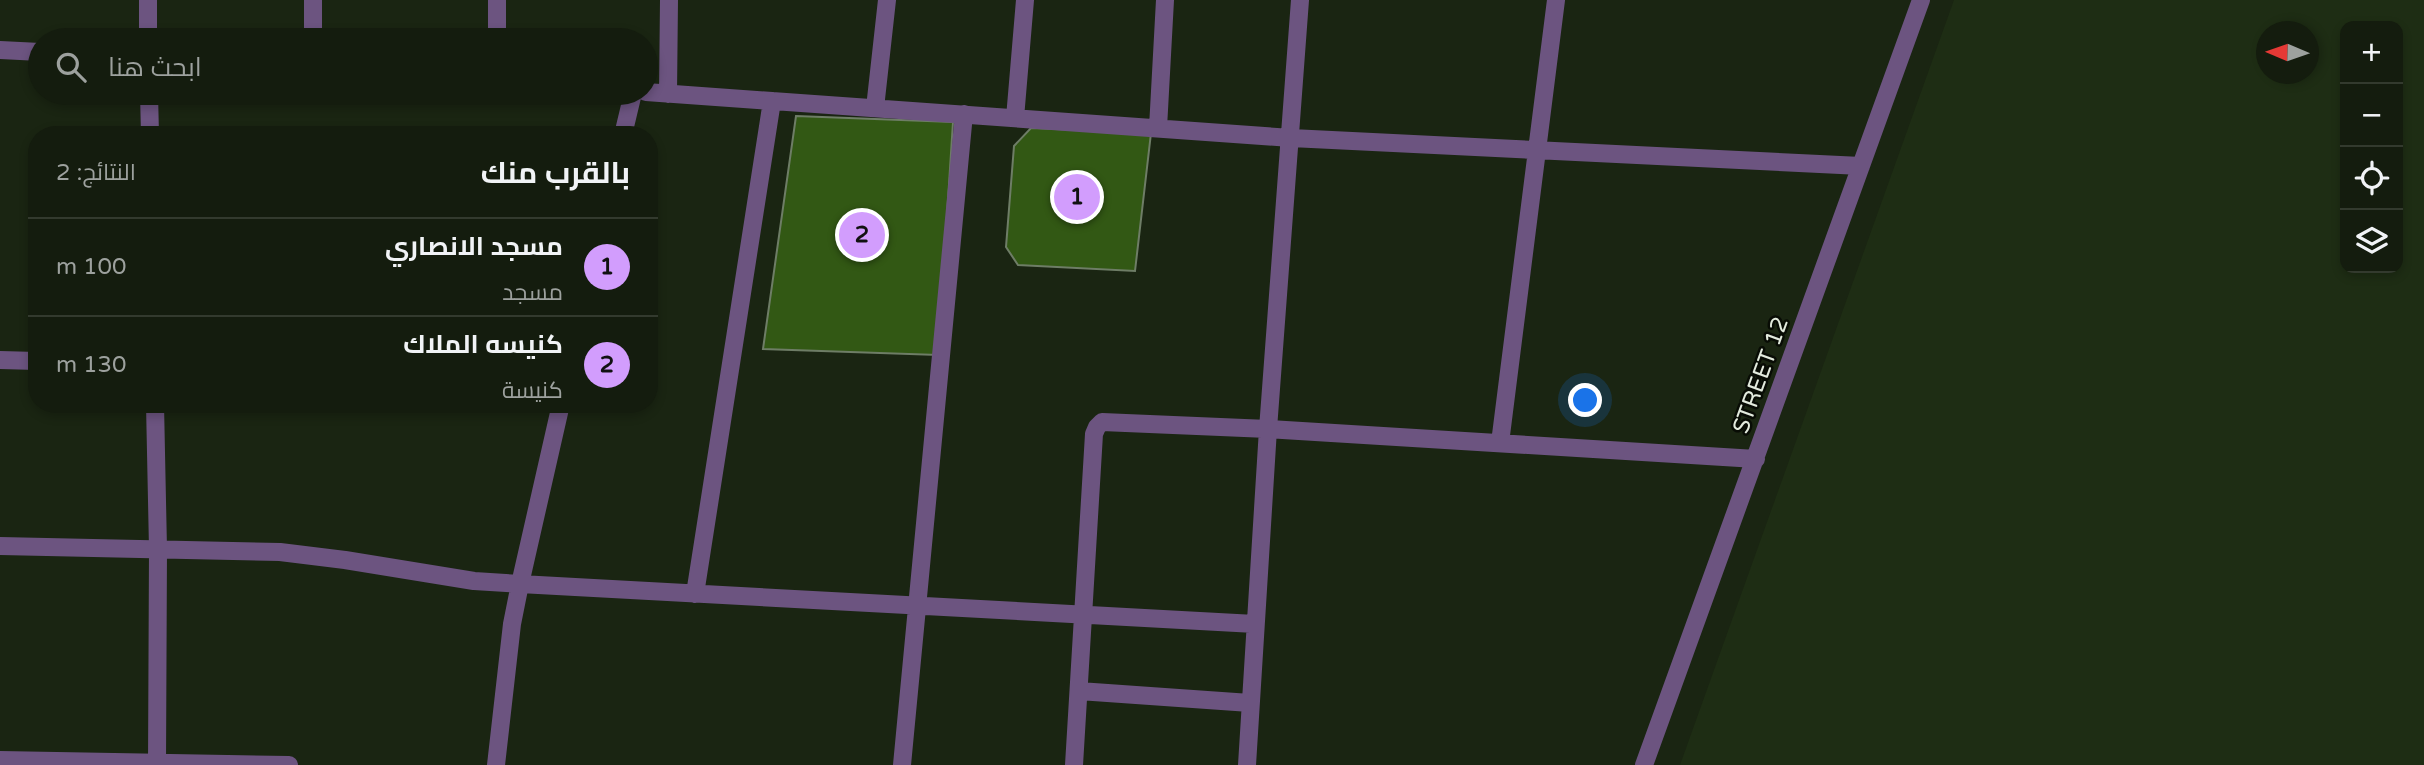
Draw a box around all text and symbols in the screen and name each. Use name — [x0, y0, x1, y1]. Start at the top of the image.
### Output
north arrow — [2256, 21, 2319, 84]
map controls — [2340, 21, 2403, 273]
button: + — [2340, 21, 2403, 84]
search box — [28, 28, 658, 105]
icon: search — [52, 48, 90, 86]
text: ابحث هنا — [108, 52, 202, 83]
button: − — [2340, 84, 2403, 147]
button: locate — [2340, 147, 2403, 210]
text: بالقرب منك — [481, 155, 630, 192]
text: النتائج: 2 — [56, 159, 136, 187]
pin: 1 — [1054, 171, 1100, 223]
pin: 2 — [839, 209, 885, 261]
button: layers — [2340, 210, 2403, 273]
text: مسجد الانصاري — [385, 231, 563, 262]
text: 100 m — [56, 253, 126, 281]
text: 1 — [600, 253, 614, 281]
text: مسجد — [502, 279, 563, 307]
street label: STREET 12 — [1727, 313, 1795, 437]
text: كنيسه الملاك — [403, 329, 563, 360]
text: 130 m — [56, 351, 126, 379]
text: 2 — [600, 351, 614, 379]
text: كنيسة — [502, 377, 563, 405]
your location — [1568, 383, 1602, 417]

